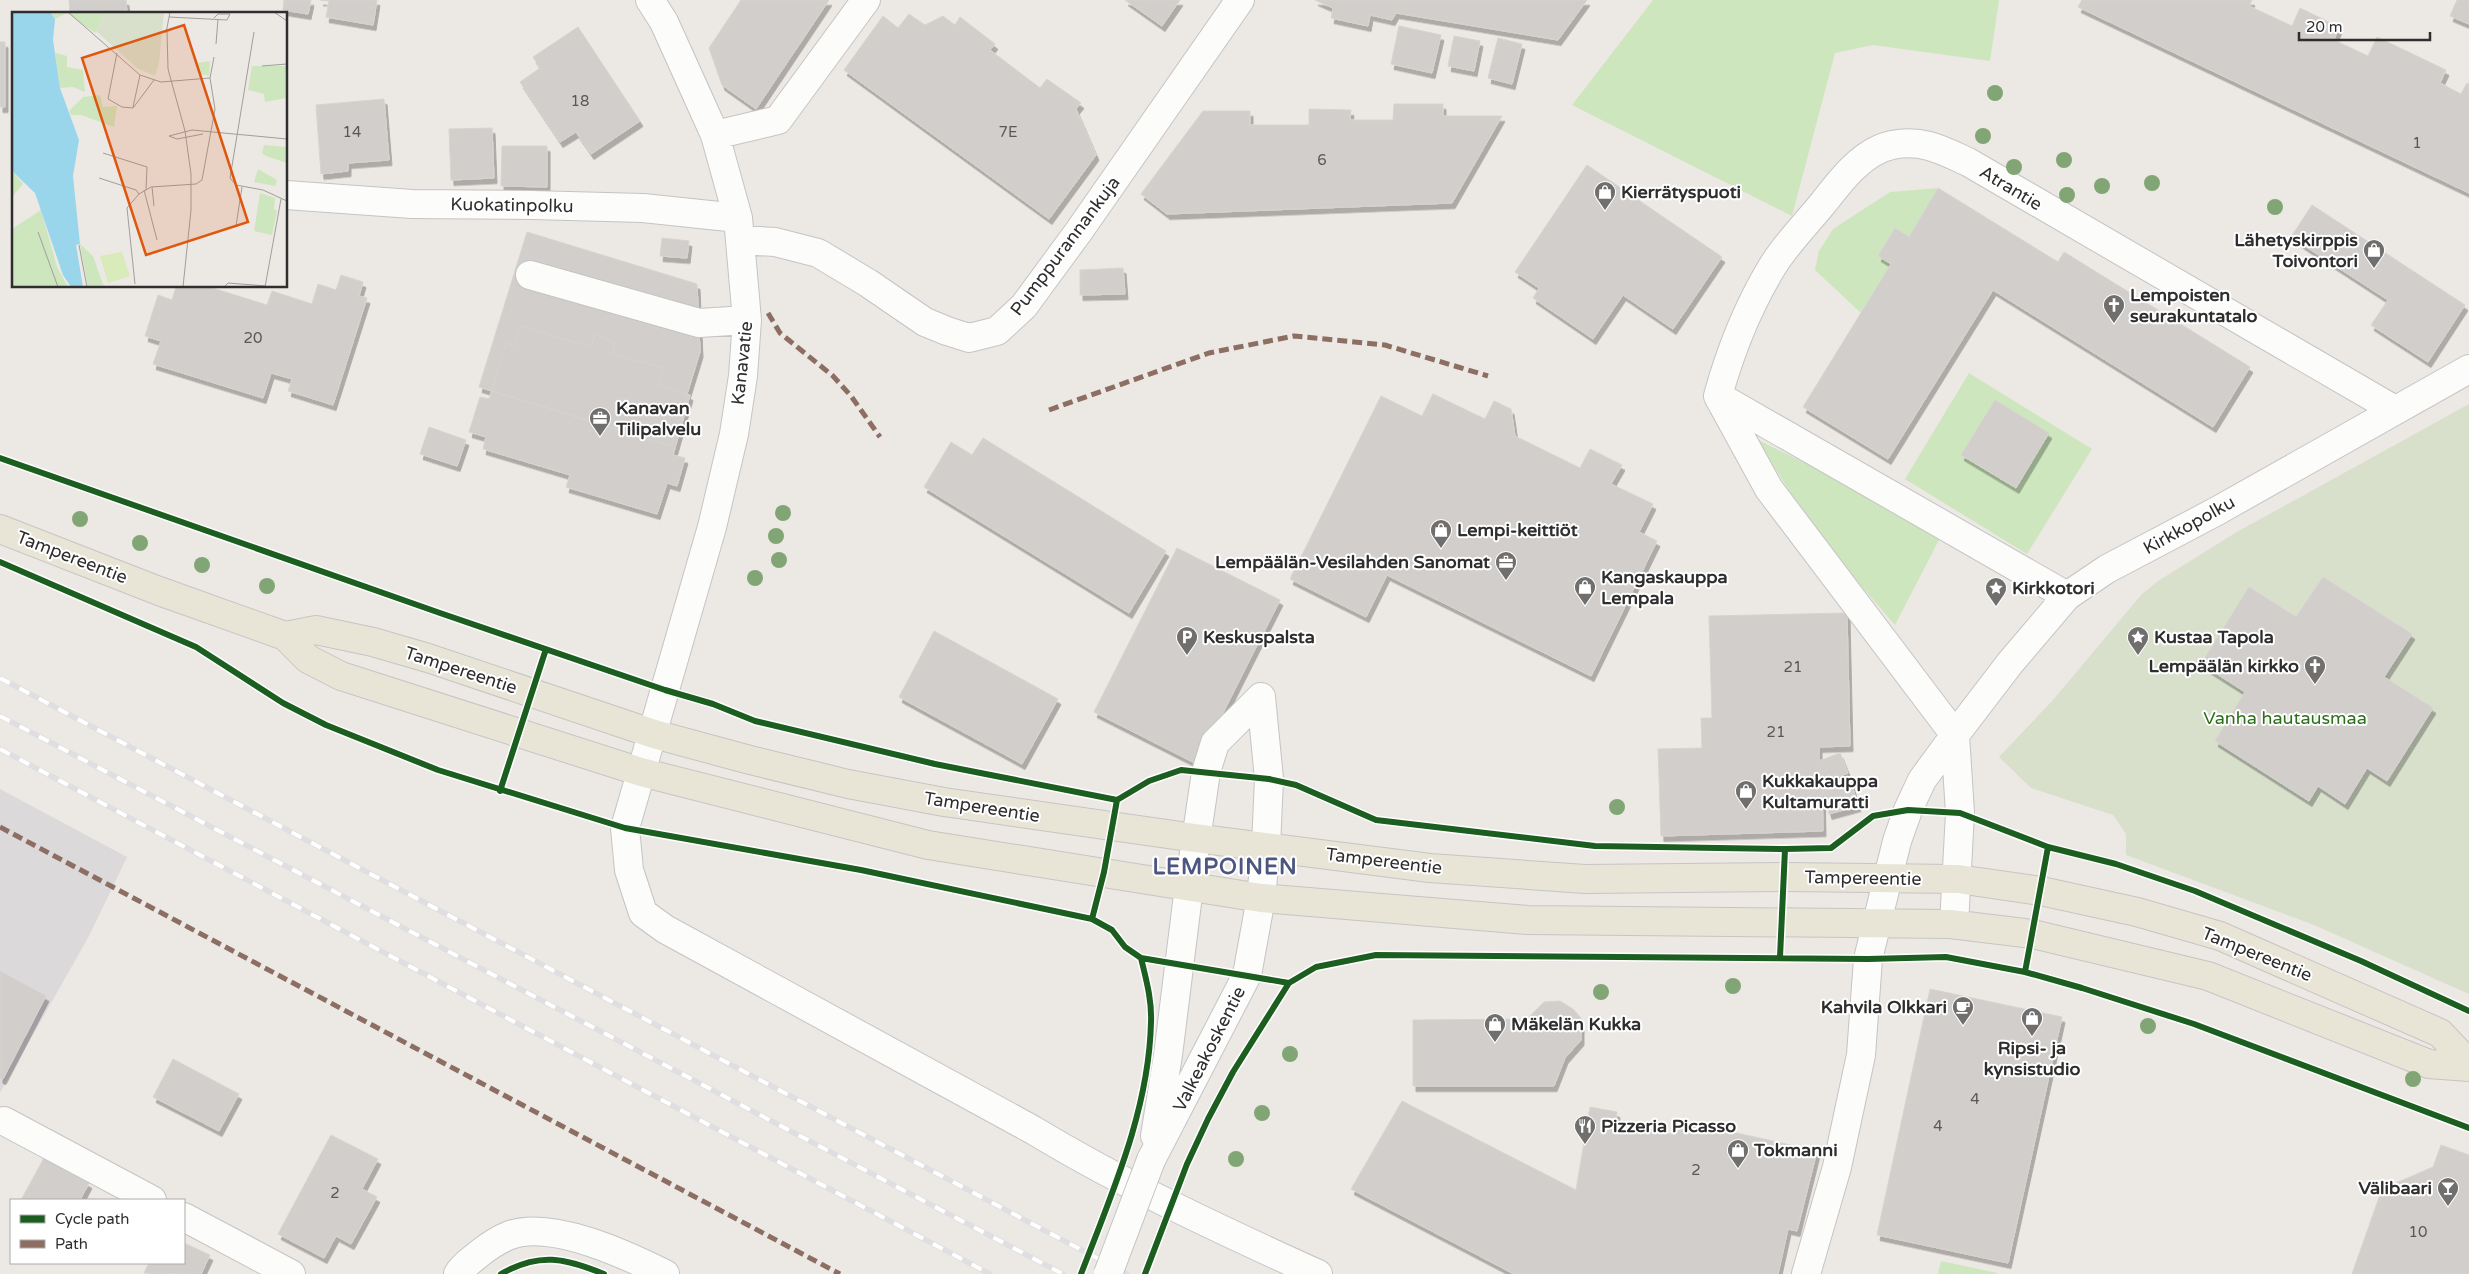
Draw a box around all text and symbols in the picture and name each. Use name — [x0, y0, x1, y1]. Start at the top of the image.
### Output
scale bar — [2299, 10, 2430, 42]
inset map — [12, 12, 288, 288]
text: 20 m — [2306, 18, 2343, 36]
house number: 18 — [571, 92, 589, 110]
house number: 14 — [343, 123, 361, 141]
house number: 7E — [999, 123, 1018, 141]
house number: 1 — [2412, 134, 2422, 152]
house number: 6 — [1317, 151, 1327, 169]
street label: Atrantie — [1976, 161, 2046, 215]
street label: Pumppurannankuja — [1005, 172, 1125, 320]
shop icon: Kierrätyspuoti — [1593, 180, 1617, 211]
place label: Kierrätyspuoti — [1621, 181, 1741, 203]
street label: Kuokatinpolku — [450, 193, 574, 217]
place label: Lähetyskirppis Toivontori — [2234, 229, 2358, 272]
shop icon: Lähetyskirppis Toivontori — [2362, 238, 2386, 269]
place label: Lempoisten seurakuntatalo — [2130, 284, 2258, 327]
church icon: Lempoisten seurakuntatalo — [2102, 293, 2126, 324]
street label: Kanavatie — [727, 320, 757, 406]
house number: 20 — [244, 329, 262, 347]
place label: Kanavan Tilipalvelu — [615, 397, 701, 440]
office icon: Kanavan Tilipalvelu — [588, 406, 612, 437]
street label: Kirkkopolku — [2139, 491, 2239, 559]
shop icon: Lempi-keittiöt — [1429, 518, 1453, 549]
place label: Lempi-keittiöt — [1457, 519, 1578, 541]
street label: Tampereentie — [13, 526, 131, 588]
office icon: Lempäälän-Vesilahden Sanomat — [1494, 550, 1518, 581]
place label: Lempäälän-Vesilahden Sanomat — [1215, 551, 1490, 573]
place label: Kangaskauppa Lempala — [1601, 566, 1728, 609]
shop icon: Kangaskauppa Lempala — [1573, 575, 1597, 606]
place icon: Kirkkotori — [1984, 576, 2008, 607]
place label: Kirkkotori — [2012, 577, 2095, 599]
parking icon: Keskuspalsta — [1175, 625, 1199, 656]
place icon: Kustaa Tapola — [2126, 625, 2150, 656]
place label: Keskuspalsta — [1203, 626, 1315, 648]
place label: Kustaa Tapola — [2154, 626, 2274, 648]
street label: Tampereentie — [402, 641, 520, 699]
church icon: Lempäälän kirkko — [2303, 654, 2327, 685]
place label: Lempäälän kirkko — [2149, 655, 2299, 677]
house number: 21 — [1784, 658, 1802, 676]
park label: Vanha hautausmaa — [2203, 707, 2367, 729]
house number: 21 — [1767, 723, 1785, 741]
place label: Kukkakauppa Kultamuratti — [1762, 770, 1878, 813]
shop icon: Kukkakauppa Kultamuratti — [1734, 779, 1758, 810]
street label: Tampereentie — [922, 787, 1042, 827]
street label: Tampereentie — [1325, 843, 1443, 879]
district label: LEMPOINEN — [1152, 854, 1298, 880]
street label: Tampereentie — [1804, 866, 1922, 890]
street label: Tampereentie — [2199, 922, 2315, 986]
street label: Valkeakoskentie — [1168, 983, 1250, 1115]
cafe icon: Kahvila Olkkari — [1951, 995, 1975, 1026]
place label: Kahvila Olkkari — [1821, 996, 1947, 1018]
shop icon: Ripsi- ja kynsistudio — [2020, 1006, 2044, 1037]
shop icon: Mäkelän Kukka — [1483, 1012, 1507, 1043]
place label: Mäkelän Kukka — [1511, 1013, 1641, 1035]
place label: Ripsi- ja kynsistudio — [1984, 1037, 2080, 1080]
house number: 4 — [1970, 1090, 1980, 1108]
restaurant icon: Pizzeria Picasso — [1573, 1114, 1597, 1145]
place label: Pizzeria Picasso — [1601, 1115, 1736, 1137]
house number: 4 — [1933, 1117, 1943, 1135]
shop icon: Tokmanni — [1726, 1138, 1750, 1169]
place label: Tokmanni — [1753, 1139, 1838, 1161]
house number: 2 — [1691, 1161, 1701, 1179]
bar icon: Välibaari — [2436, 1176, 2460, 1207]
place label: Välibaari — [2358, 1177, 2432, 1199]
house number: 2 — [330, 1184, 340, 1202]
legend — [10, 1199, 185, 1264]
text: Cycle path — [55, 1210, 129, 1228]
house number: 10 — [2409, 1223, 2427, 1241]
text: Path — [55, 1235, 88, 1253]

